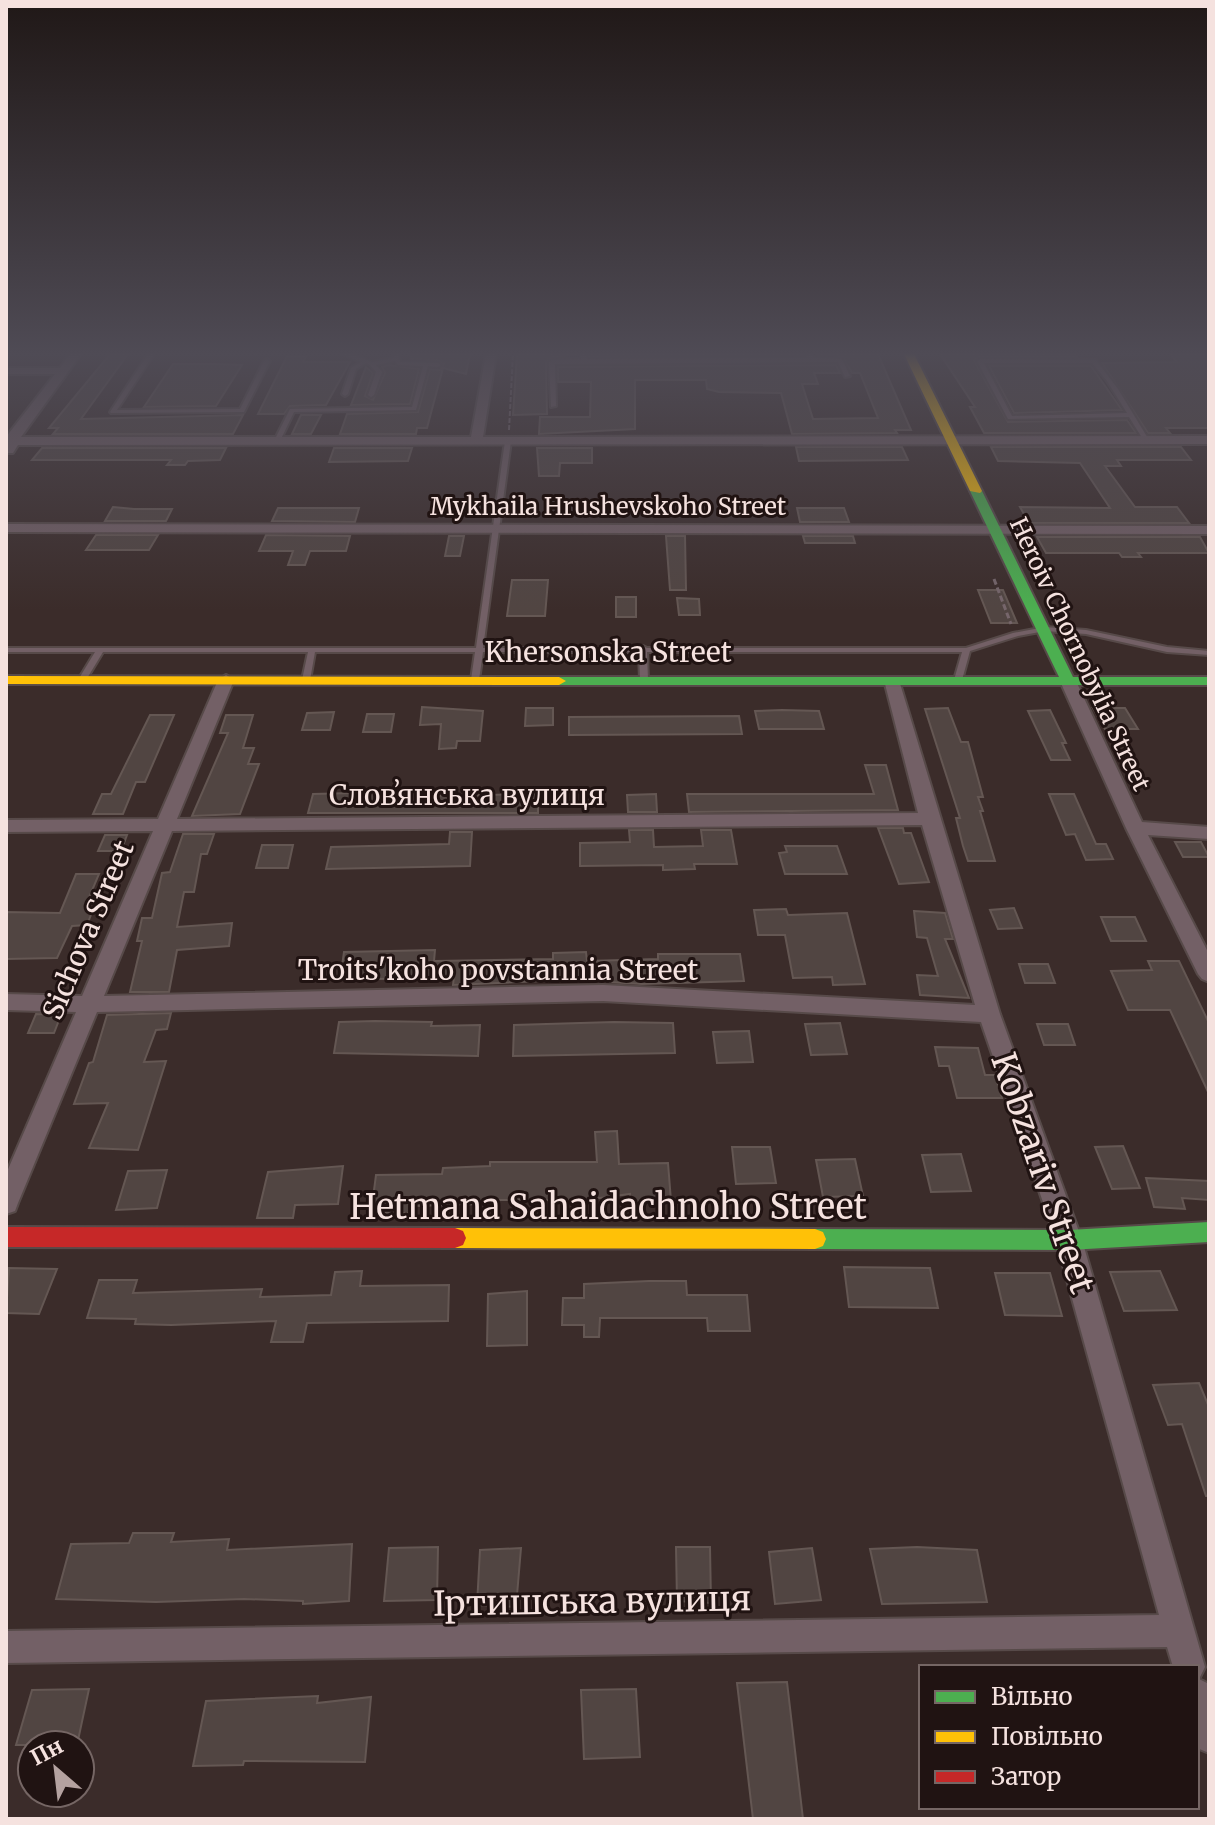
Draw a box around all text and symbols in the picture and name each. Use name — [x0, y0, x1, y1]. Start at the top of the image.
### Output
street label: Mykhaila Hrushevskoho Street — [430, 491, 787, 522]
street label: Heroiv Chornobylia Street — [1003, 512, 1157, 796]
street label: Khersonska Street — [484, 634, 732, 670]
street label: Словʼянська вулиця — [329, 777, 605, 813]
street label: Sichova Street — [34, 835, 142, 1025]
street label: Troits'koho povstannia Street — [298, 952, 698, 988]
street label: Kobzariv Street — [982, 1047, 1104, 1299]
street label: Hetmana Sahaidachnoho Street — [349, 1186, 867, 1228]
street label: Іртишська вулиця — [433, 1577, 751, 1625]
legend — [919, 1665, 1199, 1809]
text: Вільно — [991, 1681, 1073, 1712]
text: Повільно — [991, 1721, 1103, 1752]
north arrow — [16, 1729, 96, 1809]
text: Пн — [25, 1731, 68, 1771]
text: Затор — [991, 1761, 1061, 1792]

